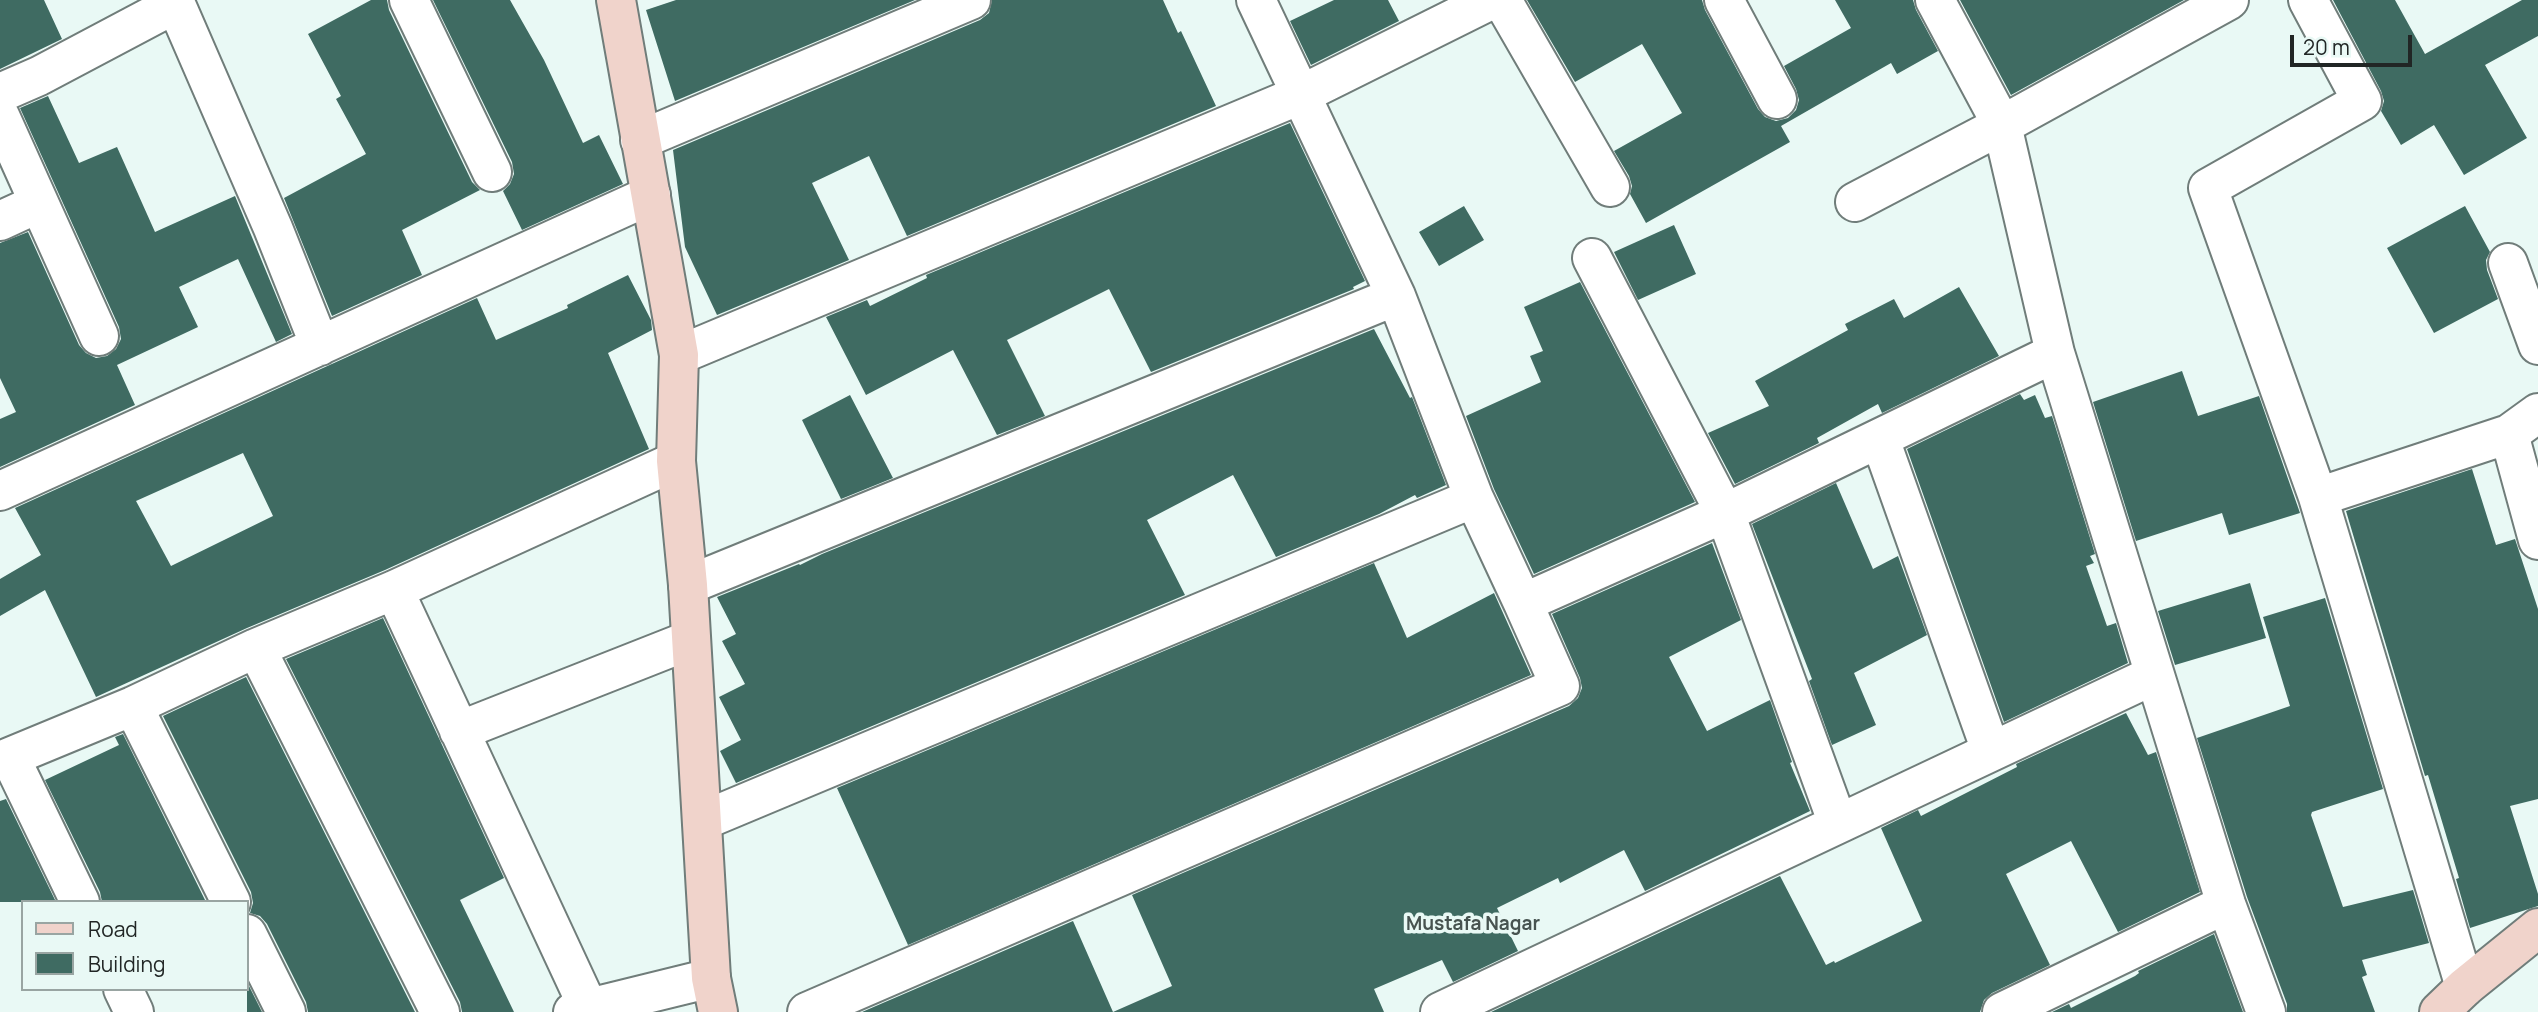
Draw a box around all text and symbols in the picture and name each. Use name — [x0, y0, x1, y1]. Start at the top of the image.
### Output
scale bar — [2293, 21, 2416, 65]
text: 20 m — [2303, 33, 2350, 61]
legend — [21, 900, 248, 991]
district label: Mustafa Nagar — [1406, 914, 1540, 936]
text: Road — [88, 915, 138, 943]
text: Building — [88, 950, 165, 978]

